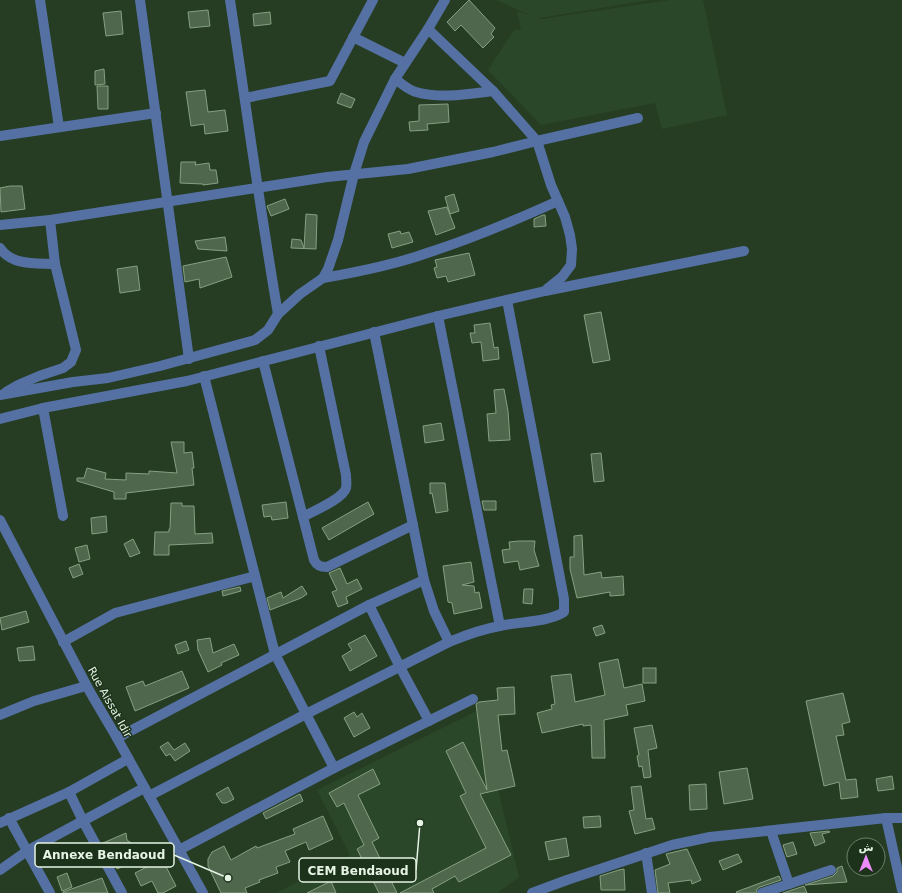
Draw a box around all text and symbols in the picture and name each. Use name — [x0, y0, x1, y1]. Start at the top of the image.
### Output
street label: Rue Aissat Idir — [85, 665, 135, 740]
north arrow — [846, 837, 886, 877]
text: ش — [858, 841, 874, 854]
callout: Annexe Bendaoud — [35, 843, 174, 867]
text: Annexe Bendaoud — [43, 848, 165, 862]
callout: CEM Bendaoud — [299, 858, 416, 882]
text: CEM Bendaoud — [307, 864, 409, 878]

